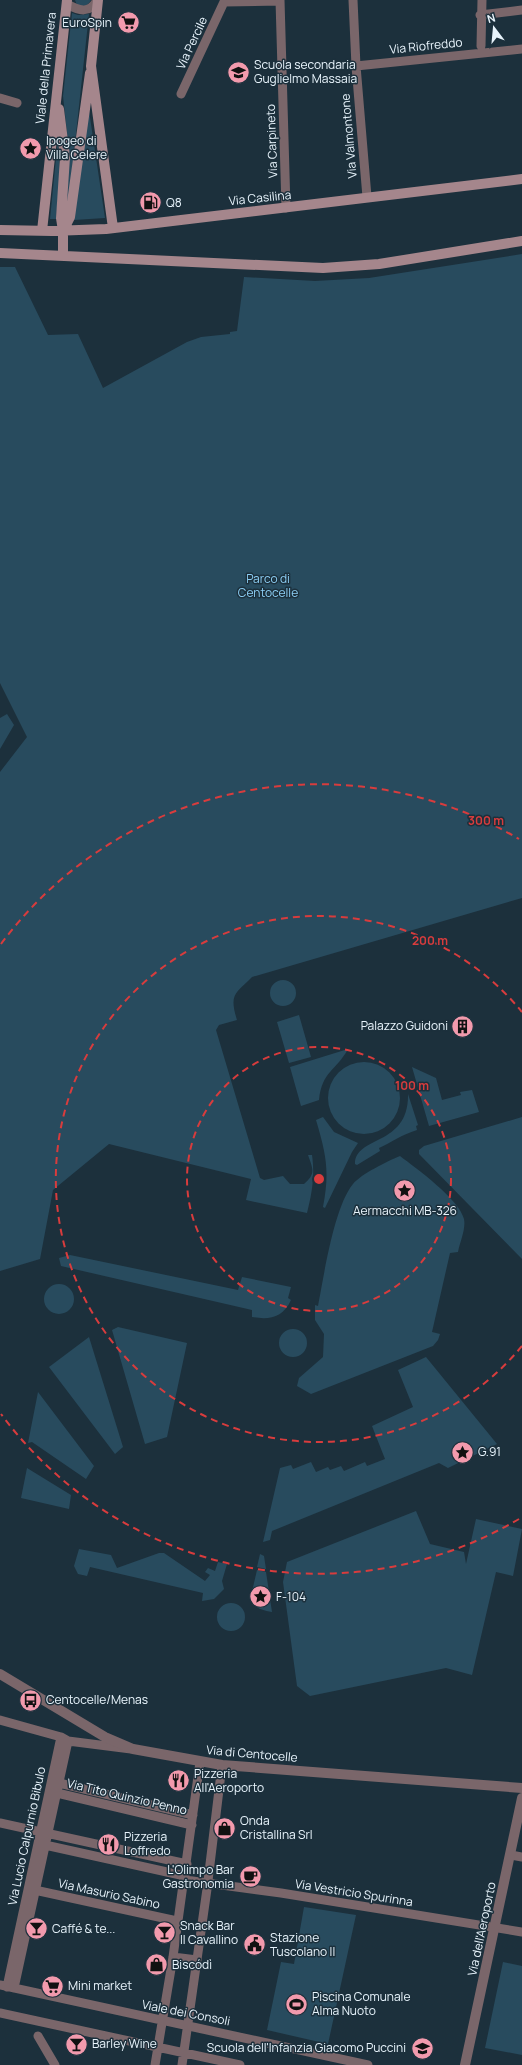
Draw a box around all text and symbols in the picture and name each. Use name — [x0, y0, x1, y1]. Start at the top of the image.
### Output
north arrow — [474, 8, 514, 48]
supermarket icon: EuroSpin — [115, 10, 141, 36]
text: N — [485, 10, 497, 26]
street label: Viale della Primavera — [31, 11, 60, 125]
place label: EuroSpin — [62, 14, 112, 31]
street label: Via Percile — [172, 14, 211, 72]
street label: Via Riofreddo — [389, 33, 463, 58]
place label: Scuola secondaria Guglielmo Massaia — [254, 56, 357, 87]
school or university icon: Scuola secondaria Guglielmo Massaia — [225, 59, 251, 85]
street label: Via Valmontone — [336, 93, 361, 179]
street label: Via Carpineto — [262, 104, 281, 178]
place label: Ipogeo di Villa Celere — [46, 132, 107, 163]
place icon: Ipogeo di Villa Celere — [17, 135, 43, 161]
street label: Via Casilina — [228, 186, 292, 209]
fuel station icon: Q8 — [138, 190, 164, 216]
place label: Q8 — [166, 194, 182, 211]
park label: Parco di Centocelle — [238, 570, 298, 601]
text: 300 m — [468, 812, 504, 829]
text: 200 m — [412, 932, 448, 949]
building icon: Palazzo Guidoni — [450, 1013, 476, 1039]
place label: Palazzo Guidoni — [361, 1017, 448, 1034]
text: 100 m — [395, 1077, 429, 1094]
centre of rings — [312, 1172, 326, 1186]
place icon: Aermacchi MB-326 — [392, 1177, 418, 1203]
place label: Aermacchi MB-326 — [353, 1202, 457, 1219]
place icon: G.91 — [450, 1439, 476, 1465]
place label: G.91 — [478, 1443, 501, 1460]
place icon: F-104 — [248, 1584, 274, 1610]
place label: F-104 — [276, 1588, 306, 1605]
bus stop icon: Centocelle/Menas — [17, 1687, 43, 1713]
place label: Centocelle/Menas — [46, 1691, 148, 1708]
street label: Via di Centocelle — [206, 1741, 298, 1766]
street label: Via Lucio Calpurnio Bibulo — [4, 1765, 50, 1907]
place label: Pizzeria All'Aeroporto — [194, 1765, 264, 1796]
restaurant icon: Pizzeria All'Aeroporto — [165, 1768, 191, 1794]
street label: Via Tito Quinzio Penno — [65, 1774, 189, 1819]
place label: Onda Cristallina Srl — [240, 1812, 313, 1843]
shop icon: Onda Cristallina Srl — [212, 1815, 238, 1841]
place label: Pizzeria Loffredo — [124, 1828, 171, 1859]
restaurant icon: Pizzeria Loffredo — [95, 1831, 121, 1857]
place label: L'Olimpo Bar Gastronomia — [163, 1861, 235, 1892]
cafe icon: L'Olimpo Bar Gastronomia — [237, 1864, 263, 1890]
street label: Via Masurio Sabino — [57, 1874, 162, 1913]
street label: Via Vestricio Spurinna — [294, 1875, 414, 1910]
street label: Via dell'Aeroporto — [463, 1880, 500, 1977]
bar icon: Caffé & te... — [23, 1916, 49, 1942]
place label: Snack Bar Il Cavallino — [180, 1917, 238, 1948]
place label: Caffé & te... — [52, 1920, 115, 1937]
bar icon: Snack Bar Il Cavallino — [151, 1920, 177, 1946]
place label: Stazione Tuscolano II — [270, 1929, 335, 1960]
public building icon: Stazione Tuscolano II — [242, 1932, 268, 1958]
shop icon: Biscódì — [143, 1952, 169, 1978]
place label: Biscódì — [172, 1956, 212, 1973]
supermarket icon: Mini market — [39, 1973, 65, 1999]
place label: Mini market — [68, 1977, 132, 1994]
place label: Piscina Comunale Alma Nuoto — [312, 1988, 410, 2019]
sports icon: Piscina Comunale Alma Nuoto — [284, 1991, 310, 2017]
street label: Viale dei Consoli — [140, 1996, 232, 2029]
bar icon: Barley Wine — [64, 2031, 90, 2057]
place label: Barley Wine — [92, 2035, 157, 2052]
school or university icon: Scuola dell'Infanzia Giacomo Puccini — [409, 2035, 435, 2061]
place label: Scuola dell'Infanzia Giacomo Puccini — [207, 2039, 406, 2056]

